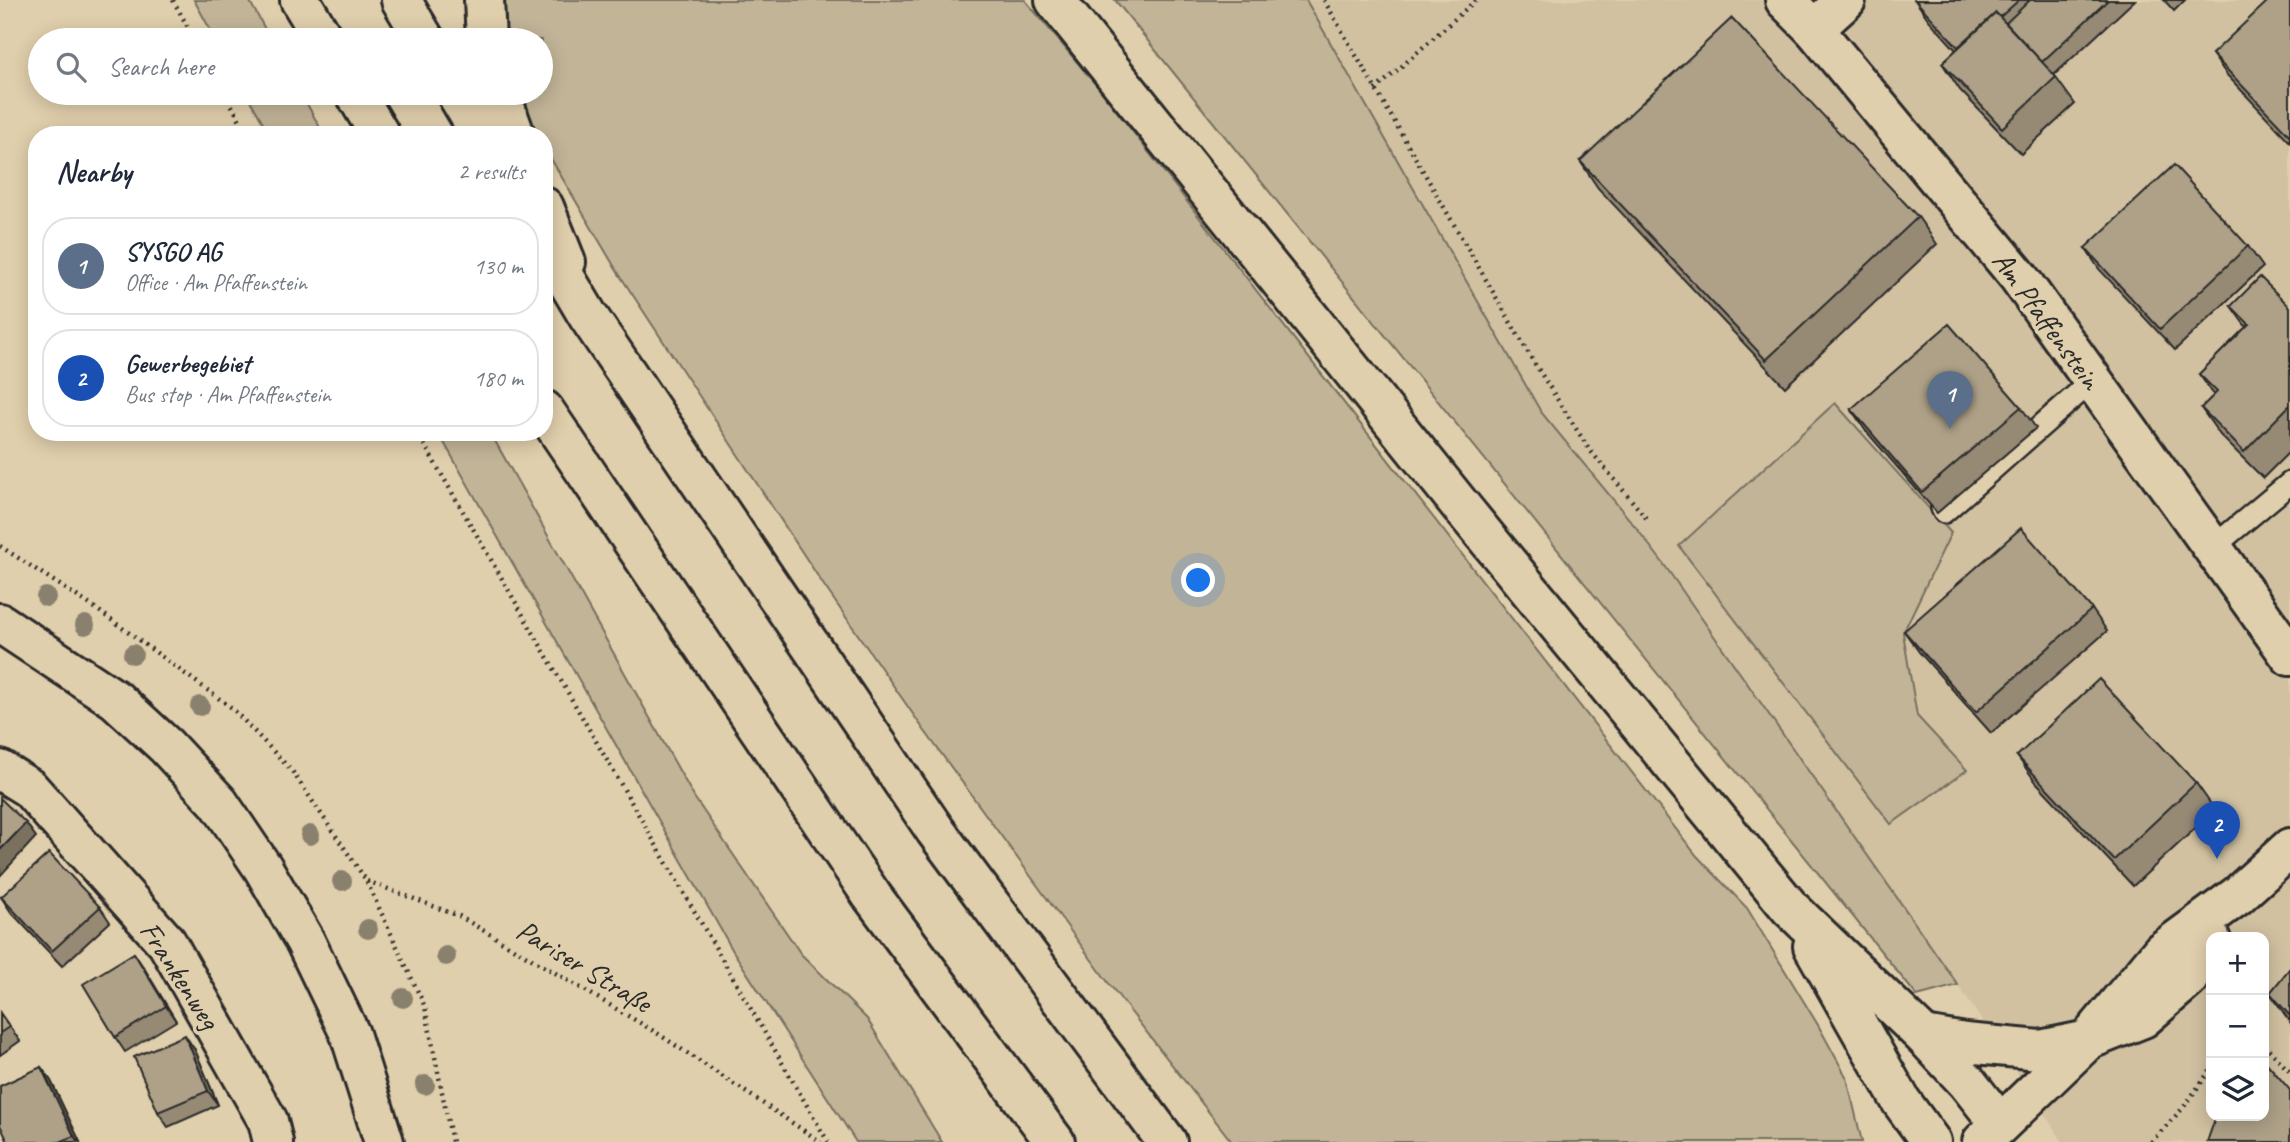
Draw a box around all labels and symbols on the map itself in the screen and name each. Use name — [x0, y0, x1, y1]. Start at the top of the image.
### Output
street label: Am Pfaffenstein — [1984, 243, 2111, 398]
pin: 1 — [1927, 371, 1973, 429]
your location — [1181, 563, 1215, 597]
pin: 2 — [2194, 801, 2240, 859]
street label: Pariser Straße — [509, 911, 660, 1022]
street label: Frankenweg — [131, 914, 230, 1038]

